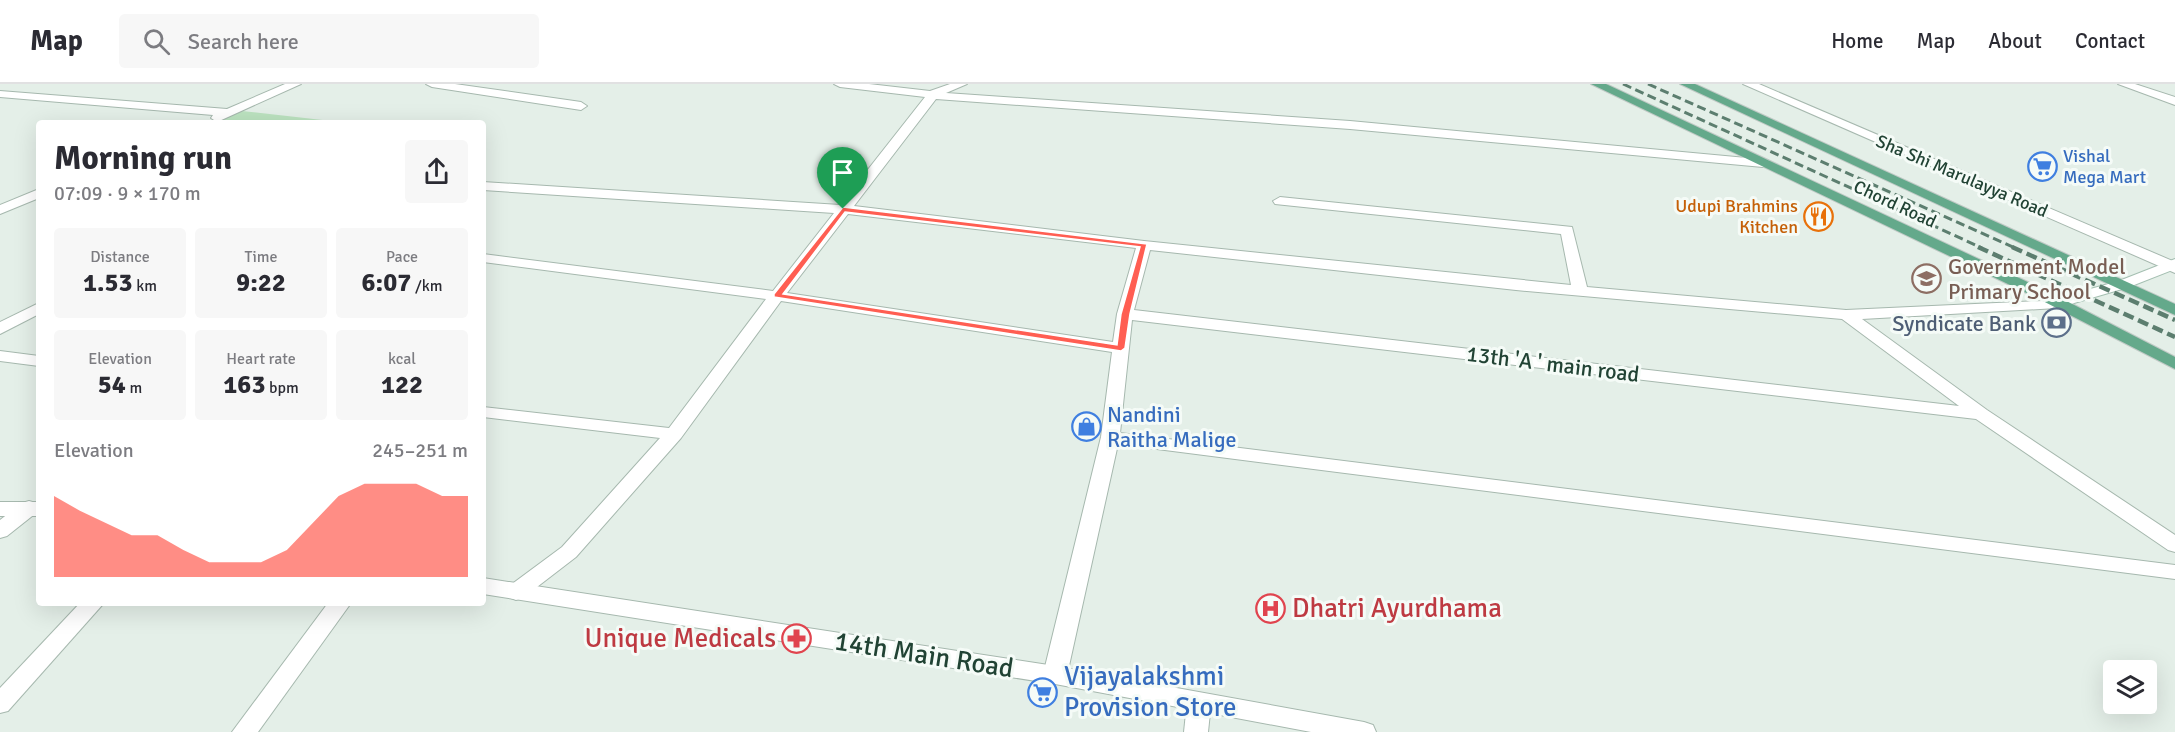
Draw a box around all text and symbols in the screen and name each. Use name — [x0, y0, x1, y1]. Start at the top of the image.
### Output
search box — [119, 14, 539, 68]
text: Map — [30, 24, 83, 58]
icon: search — [140, 25, 173, 58]
text: Search here — [188, 28, 299, 55]
text: Home — [1831, 28, 1884, 54]
text: Map — [1917, 28, 1955, 54]
text: About — [1988, 28, 2042, 54]
text: Contact — [2075, 28, 2145, 54]
street label: Sha Shi Marulayya Road — [1873, 130, 2051, 222]
text: Morning run — [54, 138, 232, 179]
button: share — [405, 140, 468, 203]
place label: Vishal Mega Mart — [2063, 145, 2146, 188]
pin — [817, 147, 868, 209]
supermarket icon: Vishal Mega Mart — [2026, 150, 2058, 182]
icon: arrive — [826, 156, 859, 189]
street label: Chord Road — [1850, 175, 1940, 233]
text: 07:09 · 9 × 170 m — [54, 181, 201, 206]
place label: Udupi Brahmins Kitchen — [1675, 195, 1798, 238]
restaurant icon: Udupi Brahmins Kitchen — [1803, 200, 1835, 232]
text: Distance — [90, 247, 150, 267]
text: Time — [245, 247, 277, 267]
text: Pace — [386, 247, 418, 267]
place label: Government Model Primary School — [1948, 253, 2126, 305]
school or university icon: Government Model Primary School — [1911, 263, 1943, 295]
text: 1.53 — [83, 267, 133, 299]
text: 9:22 — [236, 267, 286, 299]
text: 6:07 — [362, 267, 411, 299]
text: km — [133, 276, 157, 296]
text: /km — [411, 276, 442, 296]
bank icon: Syndicate Bank — [2041, 307, 2073, 339]
place label: Syndicate Bank — [1892, 310, 2036, 337]
street label: 13th 'A ' main road — [1465, 340, 1641, 388]
text: Elevation — [88, 349, 152, 369]
text: Heart rate — [226, 349, 296, 369]
text: kcal — [388, 349, 416, 369]
text: 54 — [98, 369, 126, 401]
text: 163 — [223, 369, 265, 401]
text: 122 — [381, 369, 423, 401]
text: m — [126, 378, 142, 398]
text: bpm — [265, 378, 299, 398]
place label: Nandini Raitha Malige — [1107, 401, 1237, 453]
shop icon: Nandini Raitha Malige — [1070, 411, 1102, 443]
text: Elevation — [54, 438, 134, 463]
text: 245–251 m — [372, 438, 468, 463]
hospital icon: Dhatri Ayurdhama — [1255, 592, 1287, 624]
place label: Dhatri Ayurdhama — [1292, 592, 1502, 625]
place label: Unique Medicals — [584, 622, 776, 655]
pharmacy icon: Unique Medicals — [781, 622, 813, 654]
street label: 14th Main Road — [832, 625, 1016, 685]
place label: Vijayalakshmi Provision Store — [1064, 660, 1236, 724]
map controls — [2103, 660, 2157, 714]
button: layers — [2103, 660, 2157, 714]
supermarket icon: Vijayalakshmi Provision Store — [1027, 676, 1059, 708]

